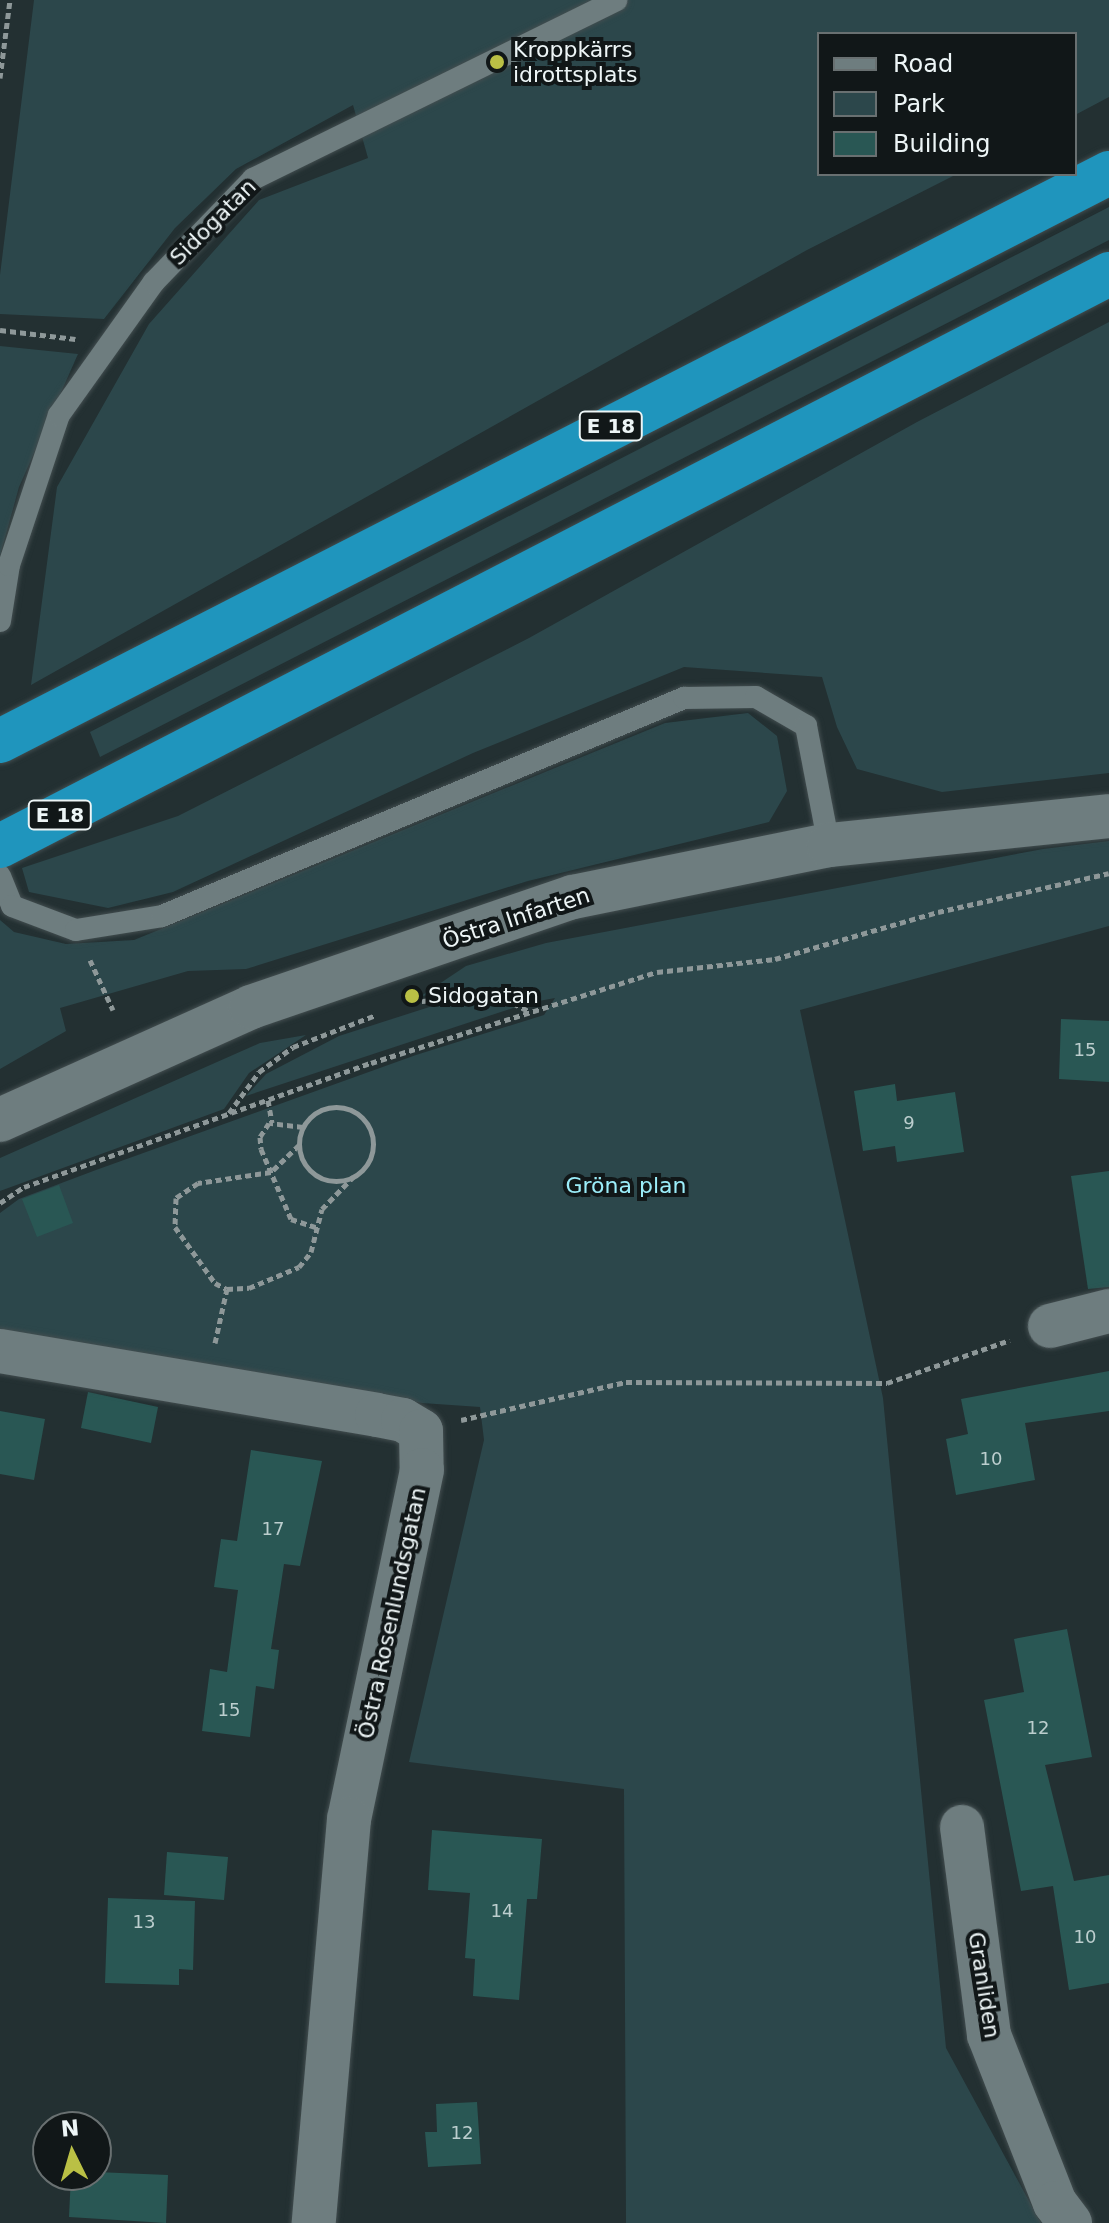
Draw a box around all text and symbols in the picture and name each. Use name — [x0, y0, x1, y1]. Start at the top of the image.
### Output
legend — [817, 32, 1077, 176]
place label: Kroppkärrs idrottsplats — [513, 36, 637, 88]
text: Road — [893, 50, 953, 78]
marker: Kroppkärrs idrottsplats — [488, 53, 506, 71]
text: Park — [893, 90, 945, 118]
text: Building — [893, 130, 990, 158]
street label: Sidogatan — [164, 173, 262, 271]
road number: E 18 — [577, 410, 645, 442]
road number: E 18 — [26, 799, 94, 831]
street label: Östra Infarten — [439, 882, 593, 954]
place label: Sidogatan — [428, 983, 539, 1009]
marker: Sidogatan — [403, 987, 421, 1005]
house number: 15 — [1074, 1039, 1096, 1061]
house number: 9 — [903, 1112, 915, 1134]
park label: Gröna plan — [566, 1173, 686, 1199]
house number: 10 — [980, 1448, 1002, 1470]
street label: Östra Rosenlundsgatan — [352, 1485, 432, 1741]
house number: 17 — [262, 1518, 284, 1540]
house number: 15 — [218, 1699, 240, 1721]
house number: 12 — [1027, 1717, 1049, 1739]
house number: 14 — [491, 1900, 513, 1922]
house number: 13 — [133, 1911, 155, 1933]
house number: 10 — [1074, 1926, 1096, 1948]
street label: Granliden — [963, 1930, 1005, 2040]
north arrow — [32, 2111, 112, 2191]
text: N — [60, 2115, 80, 2142]
house number: 12 — [451, 2122, 473, 2144]

